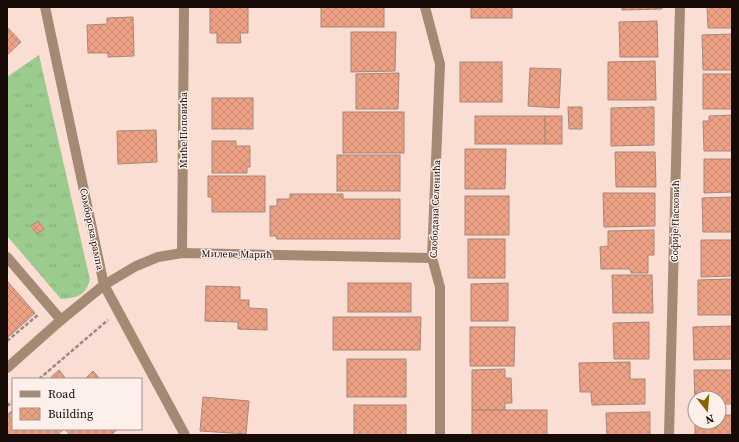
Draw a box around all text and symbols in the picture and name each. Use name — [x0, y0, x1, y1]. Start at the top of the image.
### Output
street label: Миће Поповића — [177, 91, 190, 168]
street label: Слободана Селенића — [427, 159, 443, 258]
street label: Софије Пасковић — [668, 180, 682, 262]
street label: Сомборска рампа — [77, 187, 107, 272]
street label: Милеве Марић — [202, 247, 272, 261]
legend — [12, 378, 142, 430]
text: Road — [48, 386, 75, 402]
north arrow — [687, 390, 727, 430]
text: Building — [48, 406, 93, 422]
text: N — [704, 411, 716, 427]

